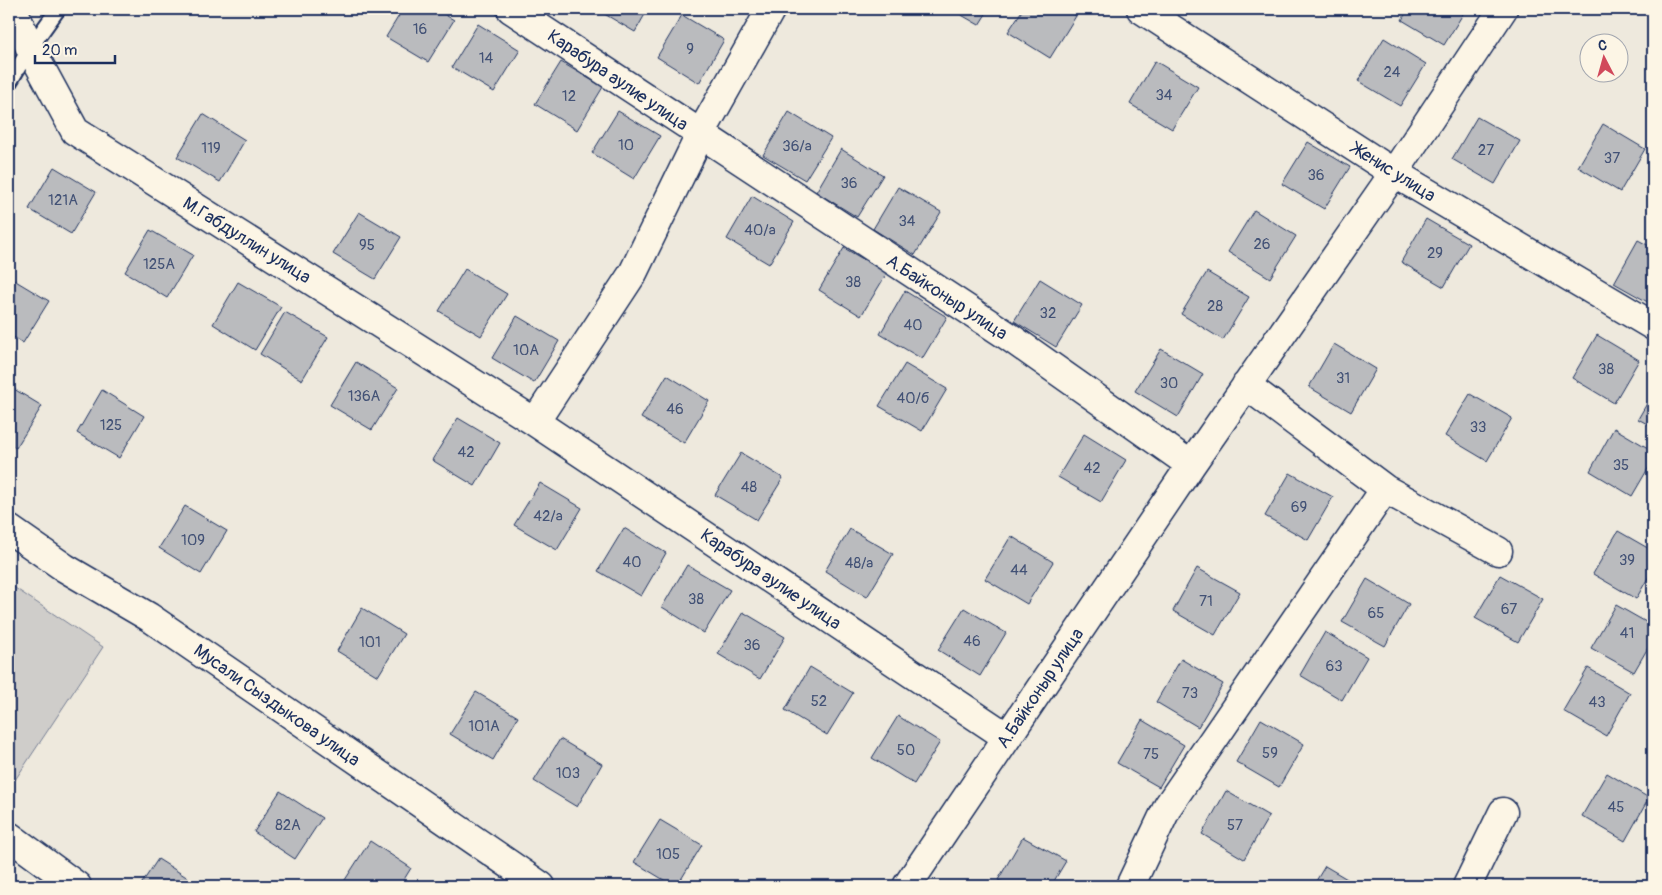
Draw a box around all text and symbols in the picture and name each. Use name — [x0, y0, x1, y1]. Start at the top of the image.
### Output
house number: 16 — [413, 20, 427, 39]
street label: Карабура аулие улица — [543, 25, 693, 136]
scale bar — [35, 32, 115, 64]
north arrow — [1580, 32, 1630, 82]
text: С — [1598, 37, 1608, 54]
house number: 9 — [686, 40, 694, 59]
text: 20 m — [42, 41, 77, 60]
house number: 14 — [479, 49, 494, 68]
house number: 24 — [1383, 63, 1401, 82]
house number: 34 — [1155, 86, 1173, 105]
house number: 12 — [562, 87, 576, 106]
house number: 10 — [618, 136, 634, 155]
street label: Женис улица — [1345, 136, 1440, 207]
house number: 36/a — [782, 137, 812, 156]
house number: 119 — [201, 139, 221, 158]
house number: 27 — [1478, 141, 1494, 160]
house number: 37 — [1604, 149, 1620, 168]
house number: 36 — [1307, 166, 1325, 185]
house number: 36 — [840, 174, 858, 193]
house number: 121А — [48, 191, 78, 210]
street label: М.Габдуллин улица — [178, 192, 315, 289]
house number: 34 — [898, 212, 916, 231]
house number: 40/a — [744, 221, 776, 240]
house number: 26 — [1253, 235, 1271, 254]
house number: 95 — [359, 236, 375, 255]
house number: 29 — [1427, 244, 1443, 263]
street label: А.Байконыр улица — [882, 250, 1012, 345]
house number: 125А — [143, 255, 175, 274]
house number: 38 — [845, 273, 861, 292]
house number: 28 — [1207, 297, 1223, 316]
house number: 32 — [1040, 304, 1056, 323]
house number: 40 — [904, 316, 922, 335]
house number: 10А — [513, 341, 539, 360]
house number: 38 — [1598, 360, 1614, 379]
house number: 31 — [1336, 369, 1350, 388]
house number: 30 — [1160, 374, 1178, 393]
house number: 136А — [348, 387, 381, 406]
house number: 40/б — [897, 389, 930, 408]
house number: 46 — [666, 400, 684, 419]
house number: 125 — [100, 416, 122, 435]
house number: 33 — [1470, 418, 1486, 437]
house number: 42 — [457, 443, 475, 462]
house number: 35 — [1613, 456, 1629, 475]
house number: 42 — [1083, 459, 1101, 478]
house number: 48 — [741, 478, 758, 497]
house number: 69 — [1291, 498, 1307, 517]
house number: 42/a — [533, 507, 563, 526]
street label: Карабура аулие улица — [696, 524, 846, 635]
house number: 109 — [181, 531, 205, 550]
house number: 39 — [1619, 551, 1635, 570]
house number: 40 — [623, 553, 641, 572]
house number: 48/a — [845, 554, 873, 573]
house number: 44 — [1010, 561, 1028, 580]
house number: 38 — [688, 590, 704, 609]
house number: 71 — [1199, 592, 1213, 611]
house number: 67 — [1501, 600, 1517, 619]
house number: 65 — [1368, 604, 1384, 623]
street label: А.Байконыр улица — [992, 624, 1089, 753]
house number: 41 — [1620, 624, 1634, 643]
house number: 46 — [963, 632, 981, 651]
house number: 101 — [359, 633, 381, 652]
house number: 36 — [743, 636, 761, 655]
street label: Мусали Сыздыкова улица — [189, 639, 364, 772]
house number: 63 — [1325, 657, 1343, 676]
house number: 73 — [1182, 684, 1198, 703]
house number: 52 — [811, 692, 827, 711]
house number: 43 — [1588, 693, 1606, 712]
house number: 101А — [468, 717, 500, 736]
house number: 50 — [897, 741, 915, 760]
house number: 59 — [1262, 744, 1278, 763]
house number: 75 — [1143, 745, 1159, 764]
house number: 103 — [556, 764, 580, 783]
house number: 45 — [1608, 798, 1624, 817]
house number: 82А — [275, 816, 301, 835]
house number: 57 — [1227, 816, 1243, 835]
house number: 105 — [656, 845, 680, 864]

